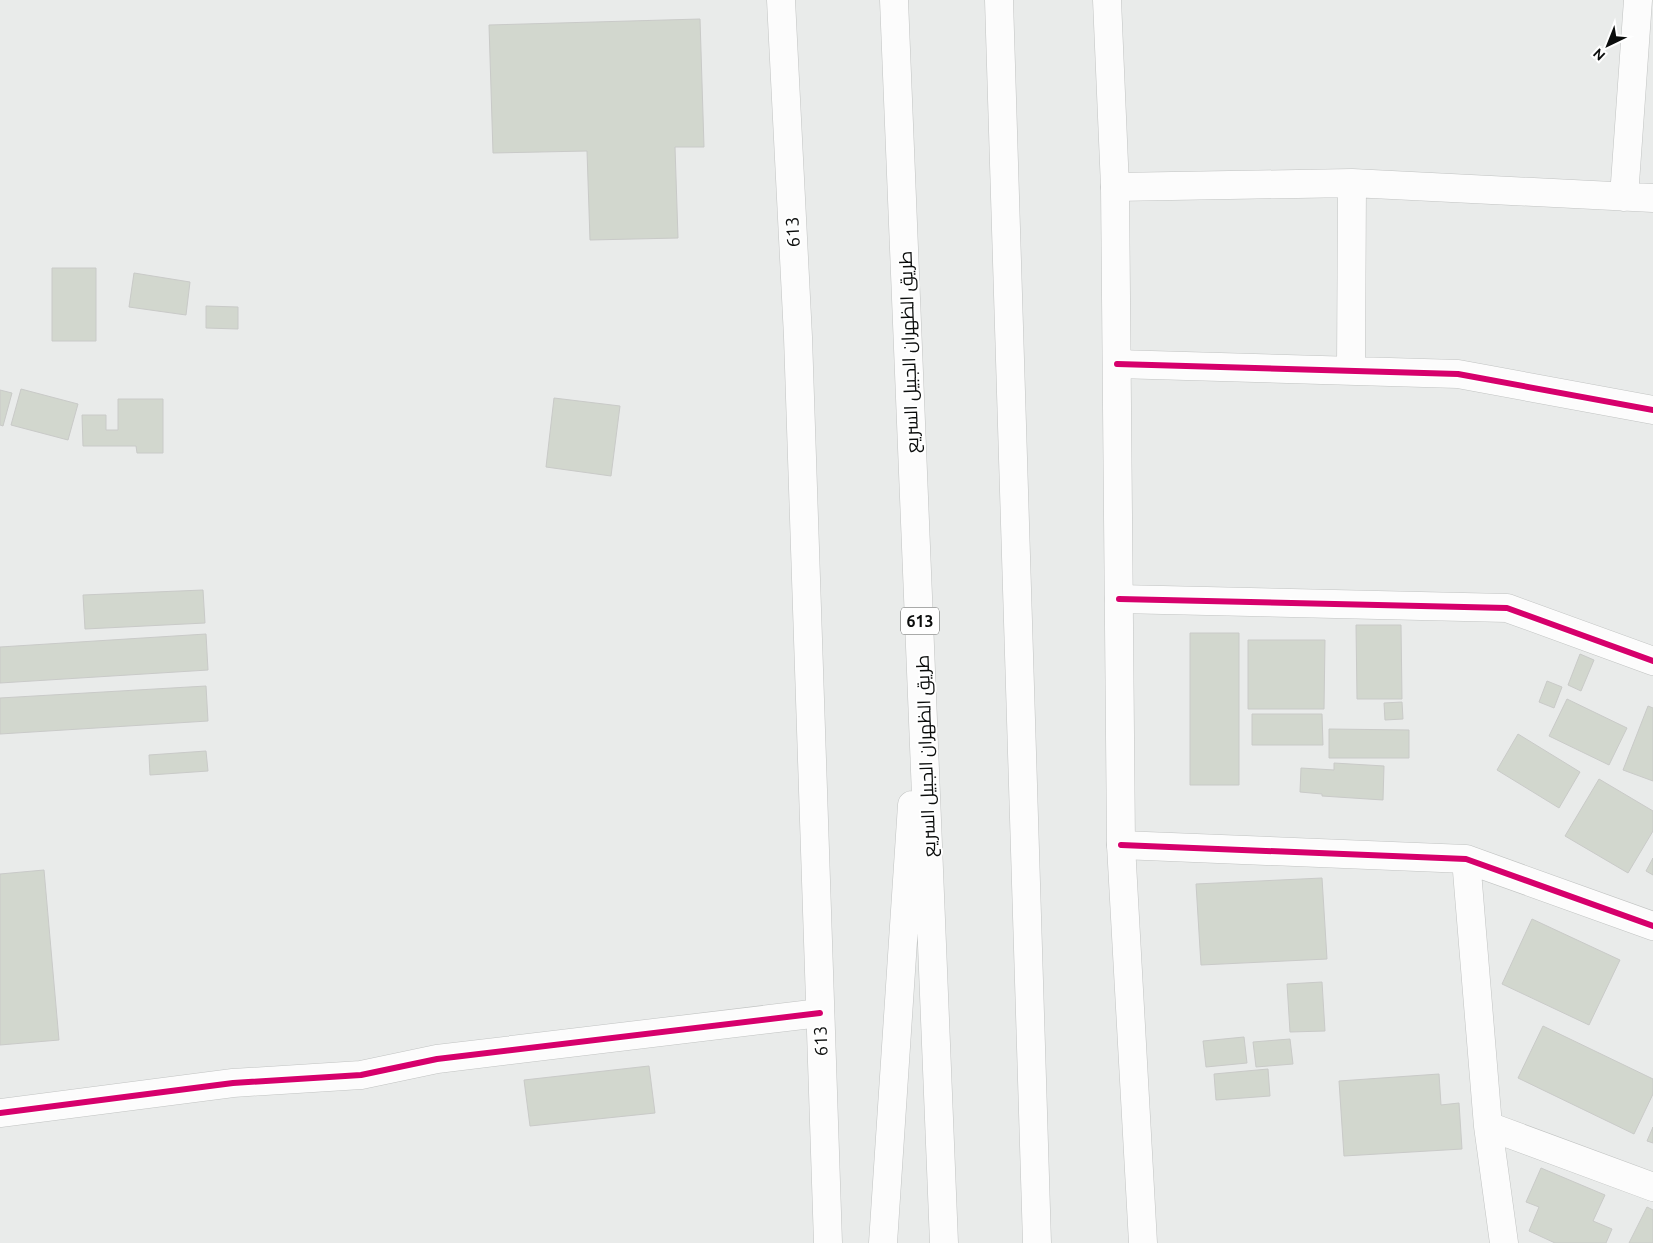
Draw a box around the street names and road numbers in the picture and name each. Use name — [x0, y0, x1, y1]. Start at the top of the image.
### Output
street label: 613 — [781, 216, 803, 248]
street label: طريق الظهران الجبيل السريع — [894, 250, 925, 454]
road number: 613 — [901, 608, 939, 634]
street label: طريق الظهران الجبيل السريع — [911, 654, 942, 858]
street label: 613 — [809, 1025, 831, 1057]

